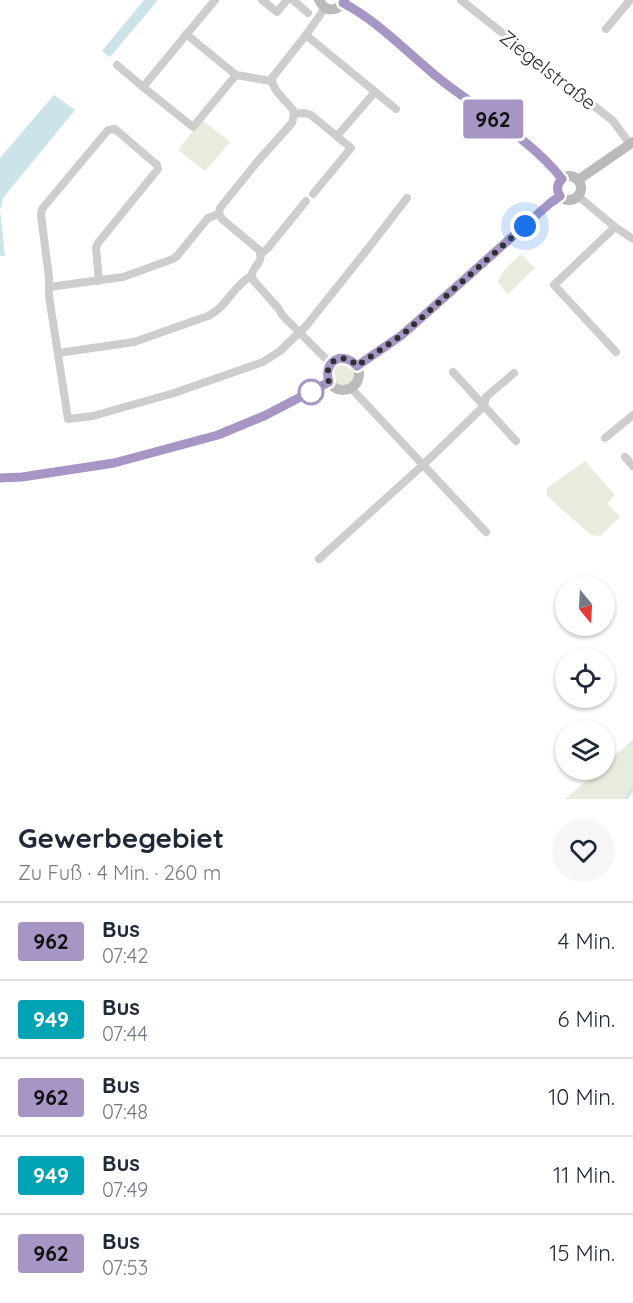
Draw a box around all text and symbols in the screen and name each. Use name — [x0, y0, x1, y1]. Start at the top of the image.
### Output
street label: Ziegelstraße — [495, 24, 602, 115]
line badge: 962 — [458, 100, 528, 138]
text: 962 — [475, 106, 511, 132]
your location — [510, 211, 540, 241]
unlabelled marker — [298, 379, 324, 405]
north arrow — [555, 576, 615, 636]
map controls — [555, 576, 615, 780]
button: locate — [555, 648, 615, 708]
button: layers — [555, 720, 615, 780]
button: heart — [552, 819, 615, 882]
text: Gewerbegebiet — [18, 820, 224, 855]
text: Zu Fuß · 4 Min. · 260 m — [18, 860, 221, 885]
text: Bus — [102, 915, 140, 943]
text: 4 Min. — [558, 927, 615, 955]
text: 962 — [33, 928, 69, 954]
text: 07:42 — [102, 943, 148, 968]
text: Bus — [102, 993, 140, 1021]
text: 6 Min. — [558, 1005, 615, 1033]
text: 949 — [33, 1006, 69, 1032]
text: 07:44 — [102, 1021, 148, 1046]
text: Bus — [102, 1071, 140, 1099]
text: 10 Min. — [548, 1083, 615, 1111]
text: 962 — [33, 1084, 69, 1110]
text: 07:48 — [102, 1099, 148, 1124]
text: Bus — [102, 1149, 140, 1177]
text: 11 Min. — [553, 1161, 615, 1189]
text: 949 — [33, 1162, 69, 1188]
text: 07:49 — [102, 1177, 148, 1202]
text: Bus — [102, 1227, 140, 1255]
text: 15 Min. — [549, 1239, 615, 1267]
text: 962 — [33, 1240, 69, 1266]
text: 07:53 — [102, 1255, 148, 1280]

